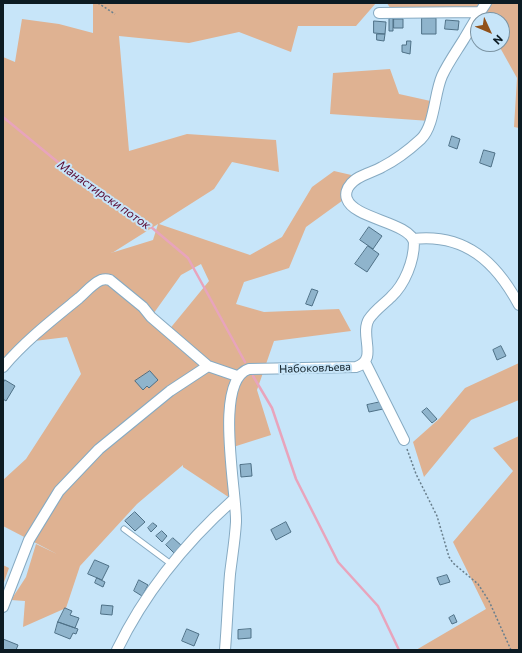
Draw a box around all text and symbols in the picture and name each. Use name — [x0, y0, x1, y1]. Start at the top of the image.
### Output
north arrow — [470, 12, 510, 52]
text: N — [491, 32, 506, 47]
water label: Манастирски поток — [55, 157, 153, 233]
street label: Набоковљева — [279, 360, 351, 376]

